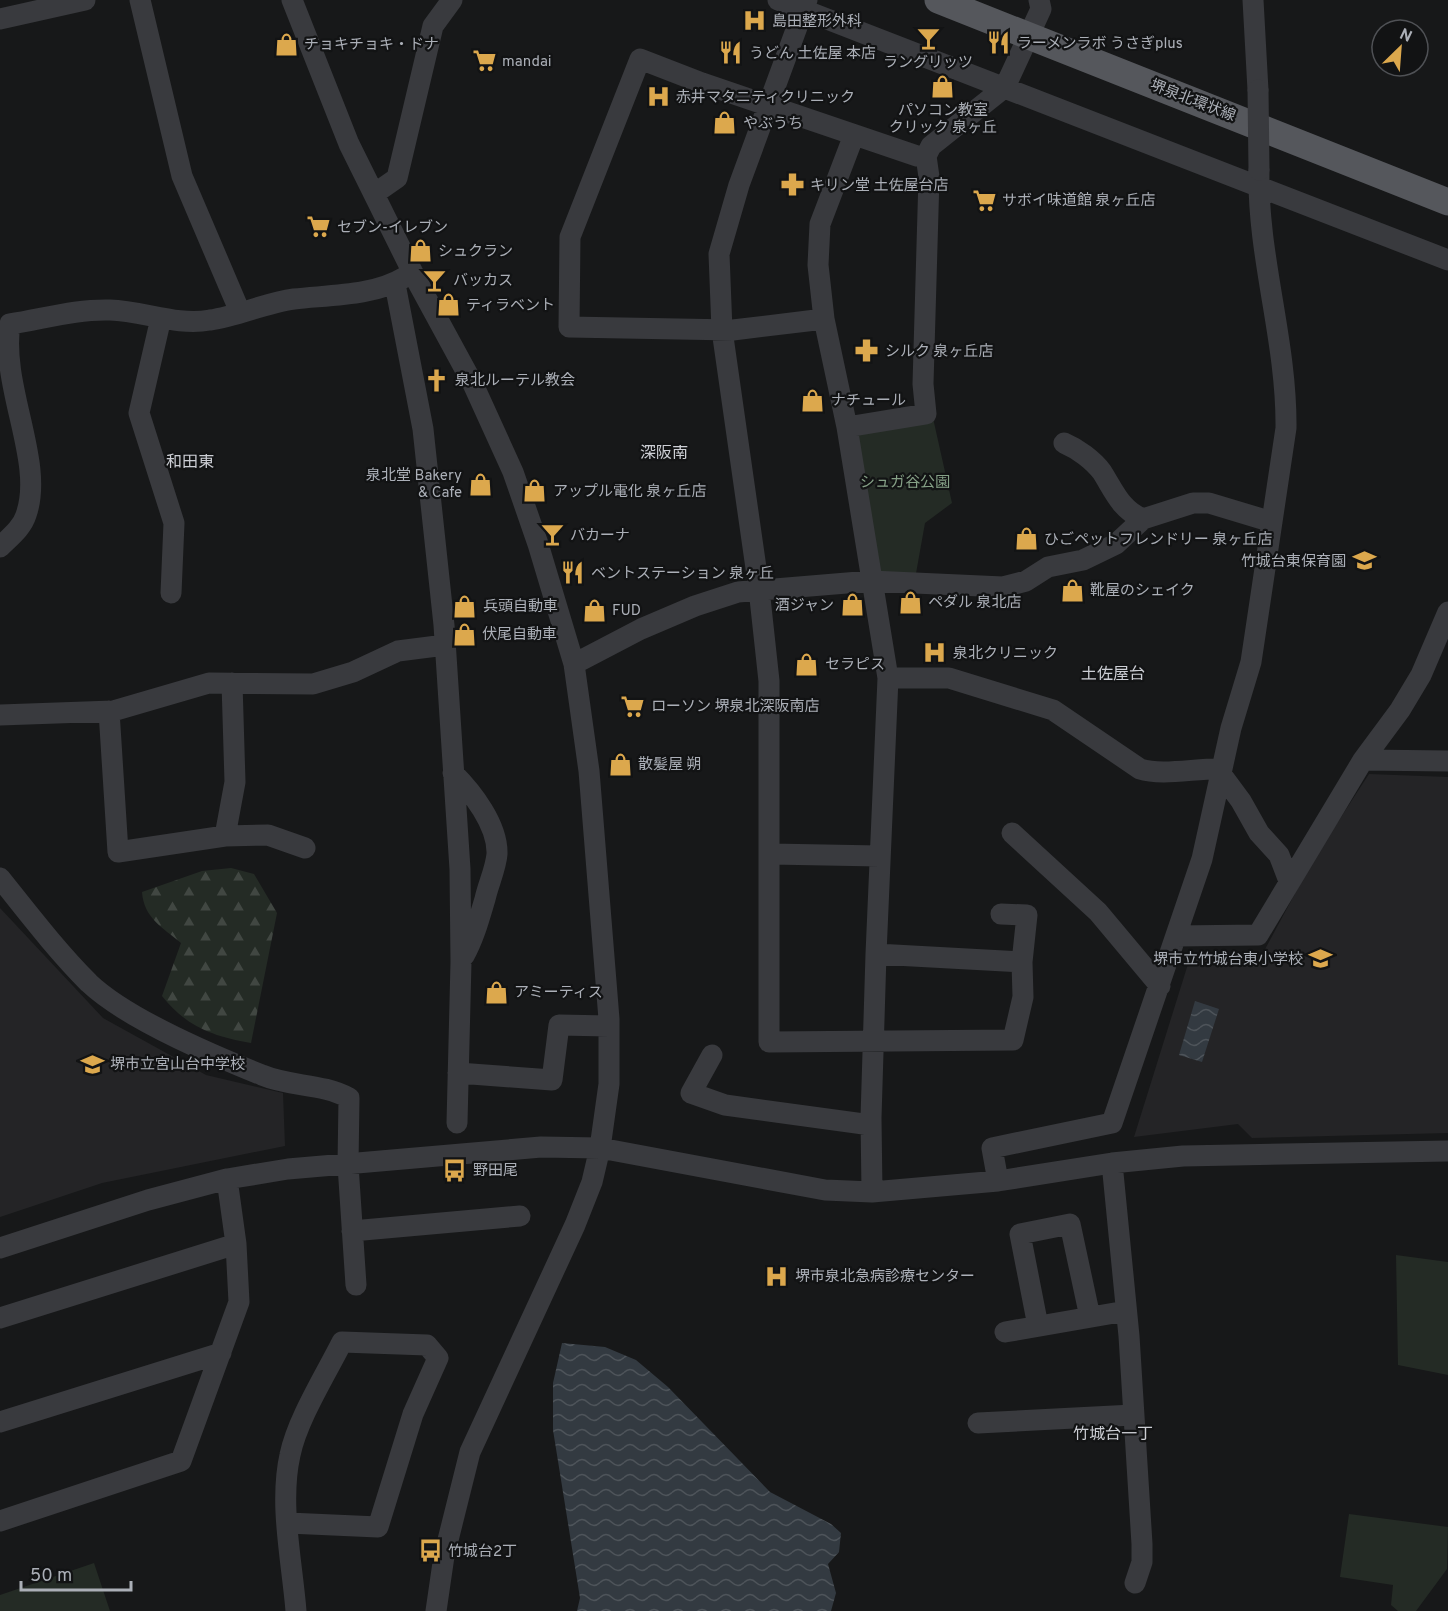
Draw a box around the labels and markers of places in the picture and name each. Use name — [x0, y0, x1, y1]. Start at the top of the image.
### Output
hospital icon: 島田整形外科 — [741, 8, 767, 34]
place label: 島田整形外科 — [772, 13, 862, 32]
bar icon: ラングリッツ — [915, 25, 941, 51]
restaurant icon: ラーメンラボ うさぎplus — [986, 30, 1012, 56]
shop icon: チョキチョキ・ドナ — [273, 31, 299, 57]
place label: ラーメンラボ うさぎplus — [1017, 35, 1183, 54]
place label: チョキチョキ・ドナ — [304, 36, 439, 55]
restaurant icon: うどん 土佐屋 本店 — [718, 40, 744, 66]
place label: うどん 土佐屋 本店 — [749, 45, 876, 64]
supermarket icon: mandai — [471, 48, 497, 74]
place label: mandai — [502, 53, 552, 72]
place label: ラングリッツ — [883, 54, 973, 73]
shop icon: パソコン教室 クリック 泉ヶ丘 — [930, 73, 956, 99]
hospital icon: 赤井マタニティクリニック — [645, 84, 671, 110]
place label: 赤井マタニティクリニック — [676, 88, 855, 108]
place label: パソコン教室 クリック 泉ヶ丘 — [889, 102, 997, 138]
shop icon: やぶうち — [712, 110, 738, 136]
place label: やぶうち — [743, 115, 803, 134]
pharmacy icon: キリン堂 土佐屋台店 — [779, 172, 805, 198]
place label: キリン堂 土佐屋台店 — [810, 177, 949, 196]
supermarket icon: サボイ味道館 泉ヶ丘店 — [971, 187, 997, 213]
place label: サボイ味道館 泉ヶ丘店 — [1002, 192, 1156, 211]
supermarket icon: セブン-イレブン — [306, 214, 332, 240]
place label: セブン-イレブン — [337, 219, 448, 238]
shop icon: シュクラン — [407, 238, 433, 264]
place label: シュクラン — [438, 243, 513, 262]
bar icon: バッカス — [422, 267, 448, 293]
place label: バッカス — [453, 272, 513, 291]
shop icon: ティラベント — [435, 292, 461, 318]
place label: ティラベント — [466, 297, 555, 316]
pharmacy icon: シルク 泉ヶ丘店 — [854, 338, 880, 364]
place label: シルク 泉ヶ丘店 — [885, 343, 994, 362]
church icon: 泉北ルーテル教会 — [424, 367, 450, 393]
place label: 泉北ルーテル教会 — [455, 371, 575, 391]
shop icon: ナチュール — [800, 387, 826, 413]
place label: ナチュール — [831, 392, 906, 411]
place label: 泉北堂 Bakery & Cafe — [366, 466, 462, 503]
shop icon: 泉北堂 Bakery & Cafe — [467, 471, 493, 497]
shop icon: アップル電化 泉ヶ丘店 — [522, 478, 548, 504]
place label: アップル電化 泉ヶ丘店 — [553, 483, 707, 502]
bar icon: バカーナ — [539, 522, 565, 548]
shop icon: ひごペットフレンドリー 泉ヶ丘店 — [1013, 526, 1039, 552]
place label: バカーナ — [570, 527, 630, 546]
place label: ひごペットフレンドリー 泉ヶ丘店 — [1044, 531, 1273, 550]
school or university icon: 竹城台東保育園 — [1351, 548, 1377, 574]
place label: 竹城台東保育園 — [1241, 553, 1346, 572]
restaurant icon: ベントステーション 泉ヶ丘 — [560, 560, 586, 586]
place label: ベントステーション 泉ヶ丘 — [591, 565, 774, 584]
shop icon: 靴屋のシェイク — [1059, 577, 1085, 603]
place label: 靴屋のシェイク — [1090, 582, 1195, 601]
shop icon: ペダル 泉北店 — [897, 589, 923, 615]
shop icon: 酒ジャン — [839, 592, 865, 618]
shop icon: 兵頭自動車 — [452, 593, 478, 619]
place label: ペダル 泉北店 — [928, 593, 1022, 613]
shop icon: FUD — [581, 597, 607, 623]
place label: 酒ジャン — [775, 597, 834, 616]
place label: 兵頭自動車 — [483, 598, 558, 617]
place label: FUD — [612, 602, 641, 621]
shop icon: 伏尾自動車 — [451, 621, 477, 647]
place label: 伏尾自動車 — [482, 626, 557, 645]
hospital icon: 泉北クリニック — [922, 640, 948, 666]
place label: 泉北クリニック — [953, 644, 1058, 664]
shop icon: セラピス — [794, 651, 820, 677]
place label: セラピス — [825, 656, 885, 675]
supermarket icon: ローソン 堺泉北深阪南店 — [620, 693, 646, 719]
place label: ローソン 堺泉北深阪南店 — [651, 697, 820, 717]
shop icon: 散髪屋 朔 — [607, 751, 633, 777]
place label: 散髪屋 朔 — [638, 755, 702, 775]
school or university icon: 堺市立竹城台東小学校 — [1308, 946, 1334, 972]
place label: 堺市立竹城台東小学校 — [1153, 951, 1303, 970]
shop icon: アミーティス — [483, 979, 509, 1005]
place label: アミーティス — [514, 984, 603, 1003]
school or university icon: 堺市立宮山台中学校 — [79, 1051, 105, 1077]
place label: 堺市立宮山台中学校 — [110, 1056, 245, 1075]
bus stop icon: 野田尾 — [442, 1157, 468, 1183]
place label: 野田尾 — [473, 1162, 518, 1181]
hospital icon: 堺市泉北急病診療センター — [764, 1263, 790, 1289]
place label: 堺市泉北急病診療センター — [795, 1267, 975, 1287]
bus stop icon: 竹城台2丁 — [417, 1538, 443, 1564]
place label: 竹城台2丁 — [448, 1543, 517, 1562]

